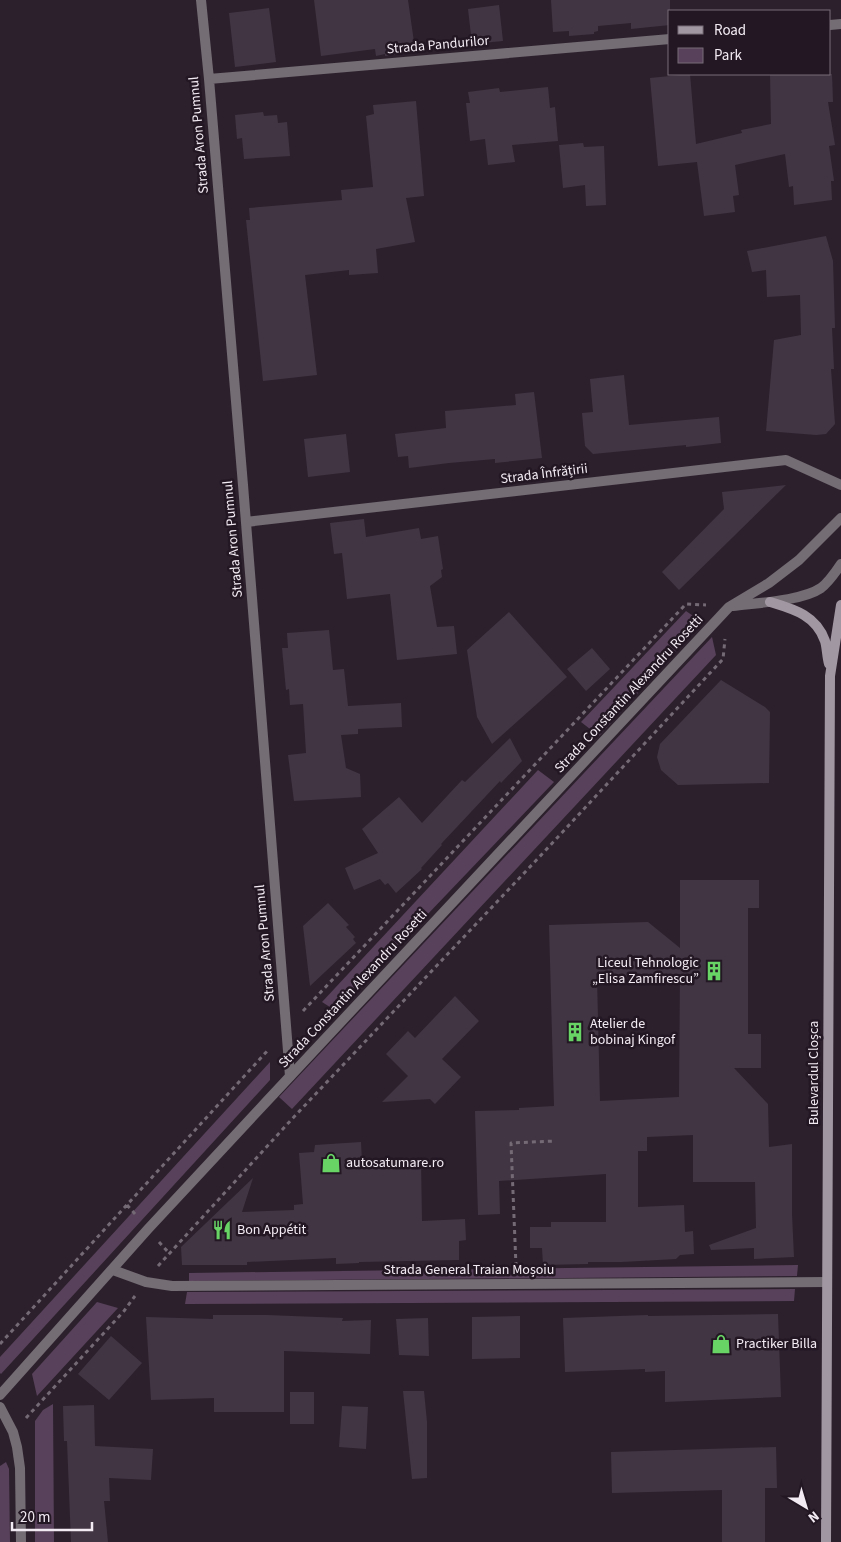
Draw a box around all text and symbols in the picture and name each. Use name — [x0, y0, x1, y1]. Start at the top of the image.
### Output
legend — [668, 10, 831, 75]
text: Road — [714, 20, 746, 41]
street label: Strada Pandurilor — [386, 31, 490, 59]
text: Park — [714, 45, 743, 66]
street label: Strada Aron Pumnul — [184, 75, 214, 194]
street label: Strada Înfrățirii — [499, 459, 589, 489]
street label: Strada Aron Pumnul — [218, 479, 248, 598]
street label: Strada Constantin Alexandru Rosetti — [550, 610, 708, 778]
street label: Strada Aron Pumnul — [250, 883, 280, 1002]
street label: Strada Constantin Alexandru Rosetti — [274, 905, 432, 1073]
place label: Liceul Tehnologic „Elisa Zamfirescu” — [592, 953, 700, 989]
building icon: Liceul Tehnologic „Elisa Zamfirescu” — [703, 960, 725, 982]
place label: Atelier de bobinaj Kingof — [590, 1014, 676, 1050]
building icon: Atelier de bobinaj Kingof — [564, 1021, 586, 1043]
street label: Bulevardul Cloșca — [804, 1021, 824, 1125]
shop icon: autosatumare.ro — [320, 1152, 342, 1174]
place label: autosatumare.ro — [346, 1153, 444, 1173]
restaurant icon: Bon Appétit — [211, 1219, 233, 1241]
place label: Bon Appétit — [237, 1220, 306, 1240]
street label: Strada General Traian Moșoiu — [384, 1260, 554, 1280]
shop icon: Practiker Billa — [710, 1333, 732, 1355]
place label: Practiker Billa — [736, 1334, 817, 1354]
north arrow — [781, 1482, 831, 1532]
scale bar — [12, 1500, 92, 1532]
text: N — [804, 1506, 823, 1527]
text: 20 m — [20, 1507, 50, 1528]

